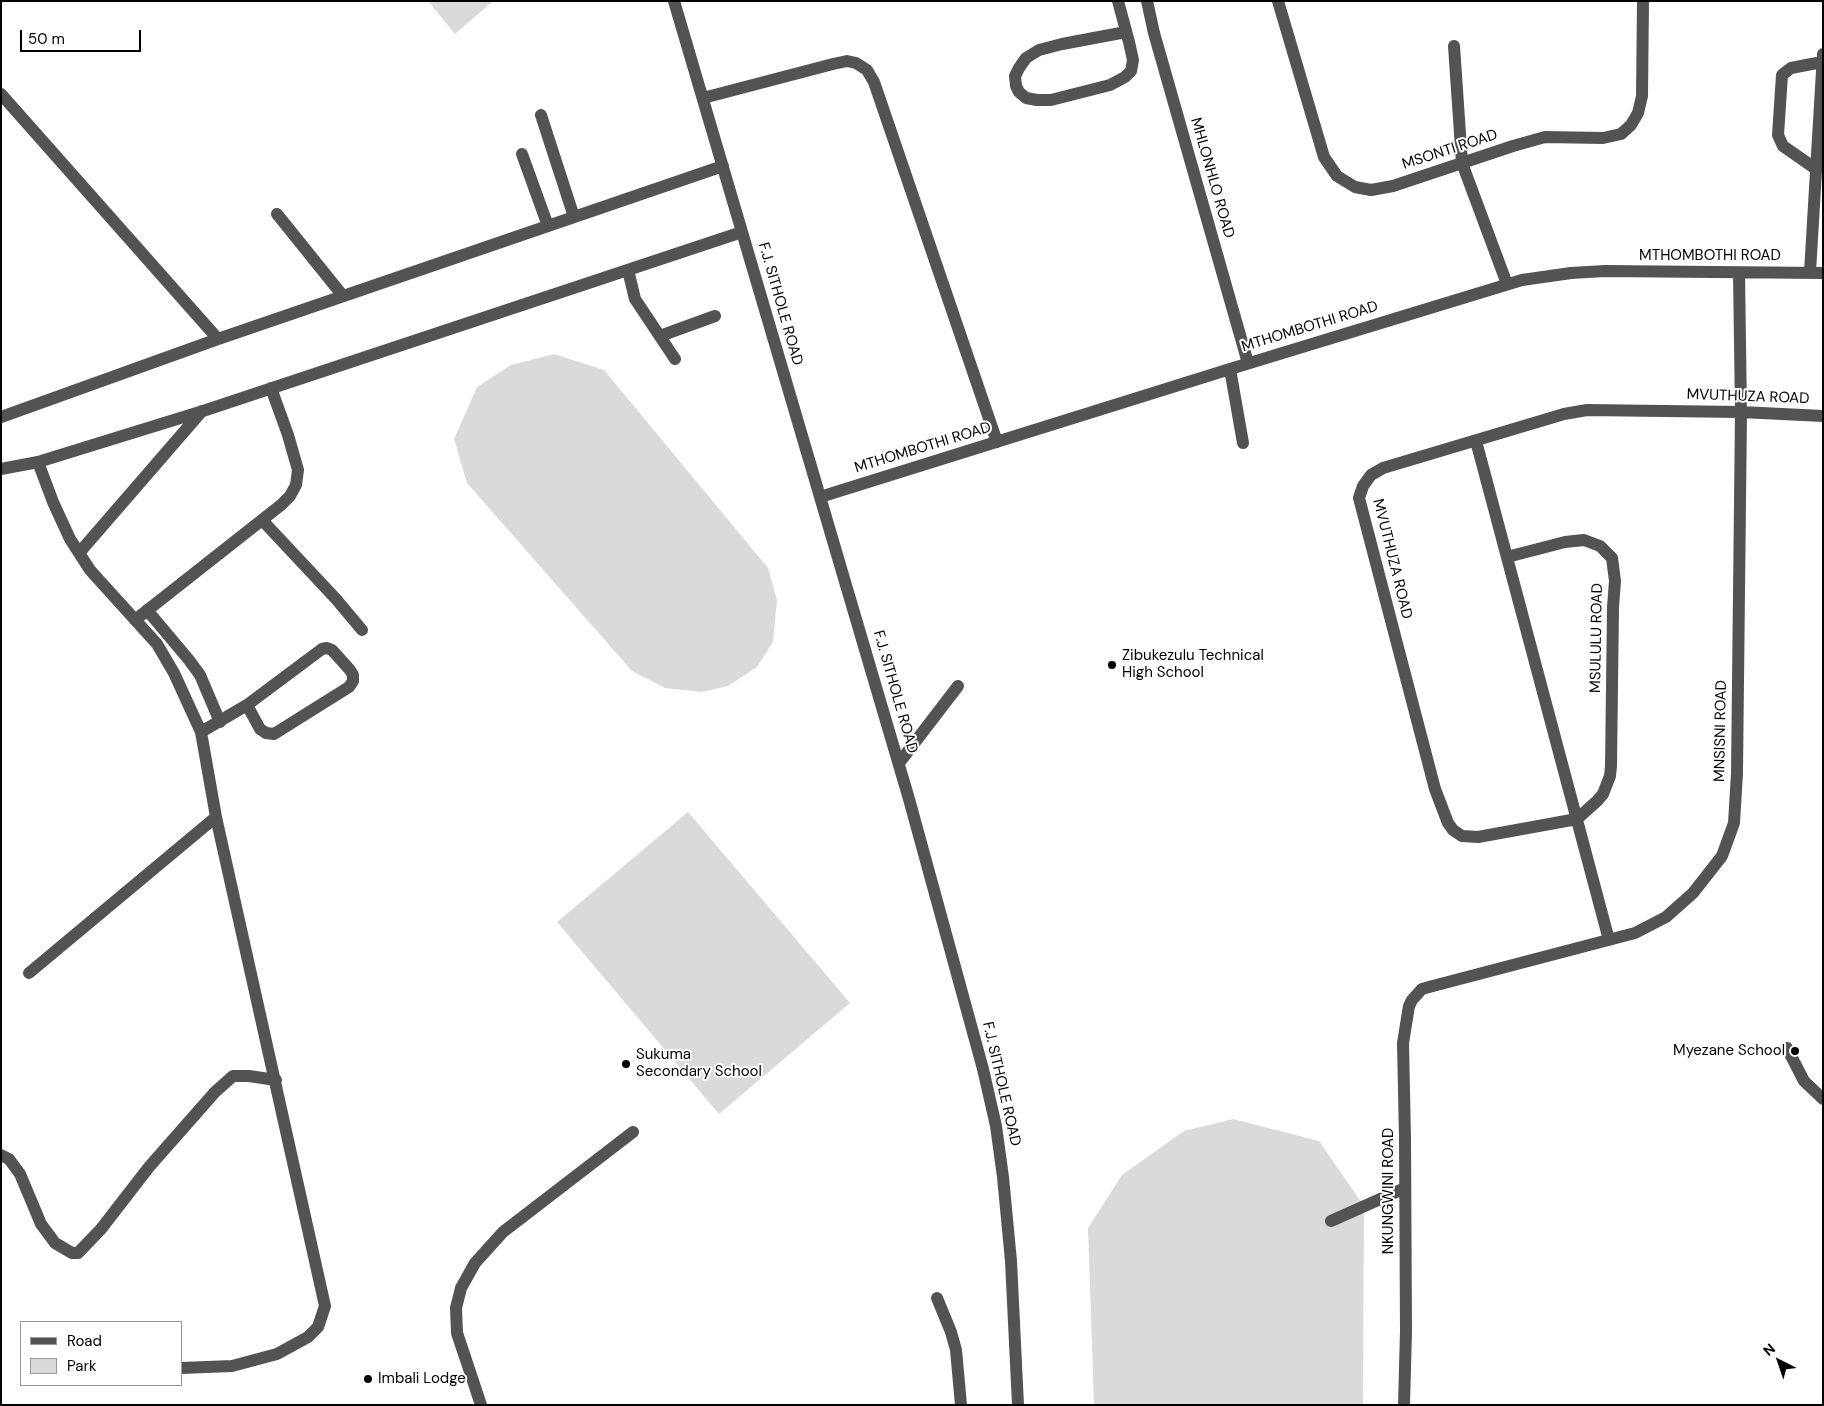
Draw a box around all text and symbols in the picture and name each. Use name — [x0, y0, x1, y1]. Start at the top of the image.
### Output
scale bar — [22, 20, 144, 52]
text: 50 m — [28, 29, 65, 49]
street label: MHLONHLO ROAD — [1186, 116, 1238, 240]
street label: MSONTI ROAD — [1400, 126, 1500, 174]
street label: F.J. SITHOLE ROAD — [754, 240, 806, 368]
street label: MTHOMBOTHI ROAD — [1639, 247, 1781, 265]
street label: MTHOMBOTHI ROAD — [1240, 298, 1380, 356]
street label: MVUTHUZA ROAD — [1686, 386, 1810, 408]
street label: MTHOMBOTHI ROAD — [853, 419, 993, 477]
street label: MVUTHUZA ROAD — [1368, 497, 1416, 621]
street label: MSULULU ROAD — [1587, 583, 1607, 693]
street label: F.J. SITHOLE ROAD — [869, 628, 921, 756]
place label: Zibukezulu Technical High School — [1122, 647, 1264, 682]
marker: Zibukezulu Technical High School — [1106, 659, 1118, 671]
street label: MNSISNI ROAD — [1711, 680, 1731, 782]
street label: F.J. SITHOLE ROAD — [978, 1020, 1024, 1148]
place label: Myezane School — [1673, 1042, 1785, 1060]
marker: Myezane School — [1789, 1045, 1801, 1057]
place label: Sukuma Secondary School — [636, 1046, 762, 1081]
marker: Sukuma Secondary School — [620, 1058, 632, 1070]
street label: NKUNGWINI ROAD — [1380, 1128, 1398, 1254]
legend — [20, 1321, 182, 1386]
text: Road — [67, 1331, 102, 1351]
north arrow — [1754, 1336, 1804, 1386]
text: N — [1759, 1340, 1779, 1360]
text: Park — [67, 1356, 97, 1376]
place label: Imbali Lodge — [378, 1370, 466, 1388]
marker: Imbali Lodge — [362, 1373, 374, 1385]

